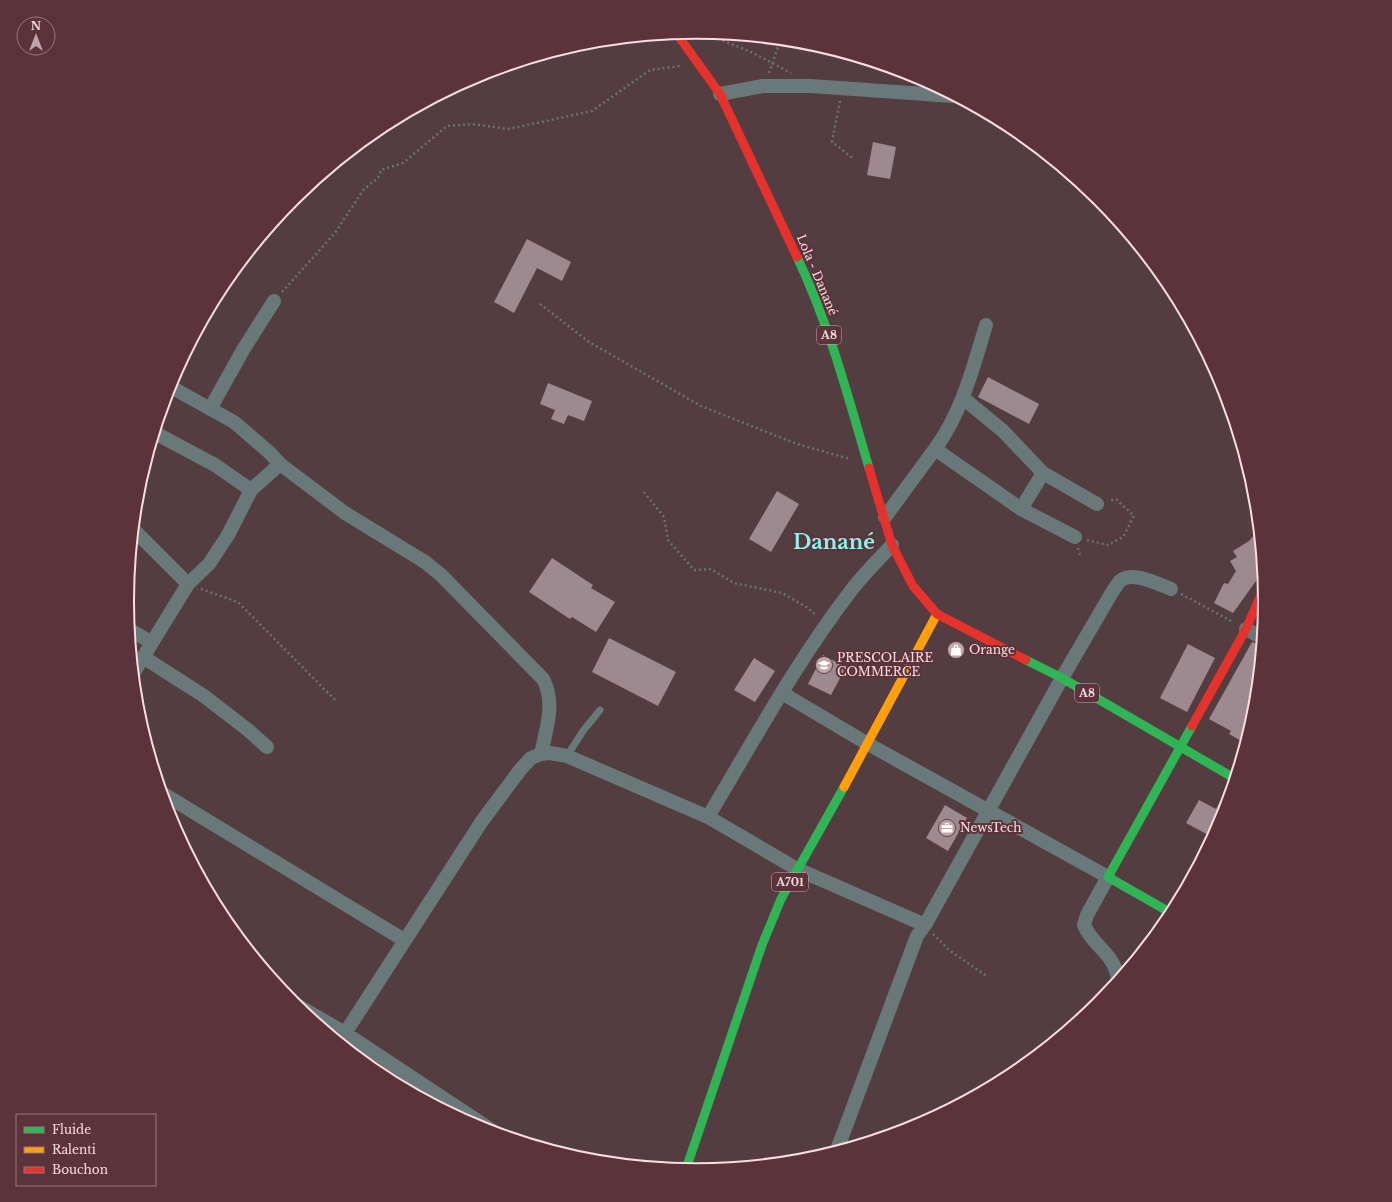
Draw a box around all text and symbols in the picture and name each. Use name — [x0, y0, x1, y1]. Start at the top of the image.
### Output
north arrow — [16, 16, 56, 56]
text: N — [31, 19, 42, 33]
street label: Lola - Danané — [794, 232, 841, 318]
road number: A8 — [817, 326, 841, 344]
district label: Danané — [793, 530, 875, 554]
shop icon: Orange — [946, 640, 966, 660]
place label: Orange — [969, 642, 1015, 657]
place label: PRESCOLAIRE COMMERCE — [837, 650, 933, 679]
school or university icon: PRESCOLAIRE COMMERCE — [814, 655, 834, 675]
road number: A8 — [1075, 684, 1099, 702]
office icon: NewsTech — [937, 818, 957, 838]
place label: NewsTech — [960, 820, 1022, 835]
road number: A701 — [772, 873, 808, 891]
legend — [16, 1114, 156, 1186]
text: Fluide — [52, 1122, 91, 1137]
text: Ralenti — [52, 1142, 96, 1157]
text: Bouchon — [52, 1162, 108, 1177]

